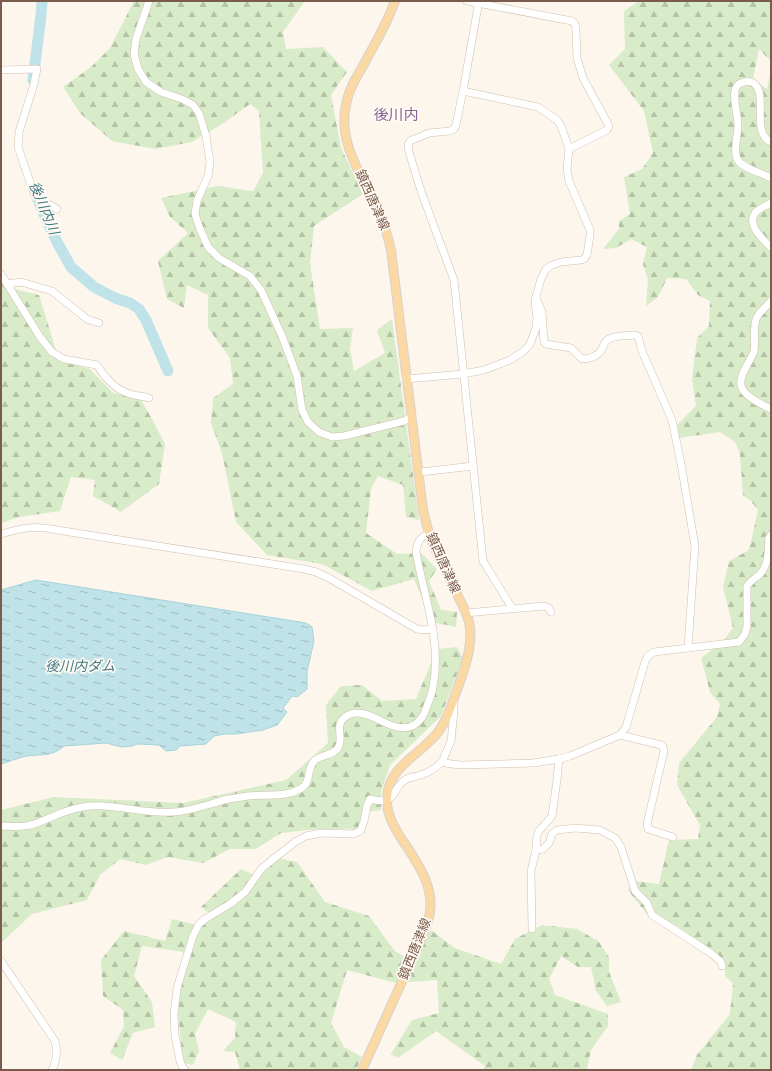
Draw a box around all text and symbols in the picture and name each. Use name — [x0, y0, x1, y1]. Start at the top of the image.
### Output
district label: 後川内 — [373, 106, 419, 124]
street label: 鎮西唐津線 — [351, 167, 393, 233]
water label: 後川内川 — [25, 179, 64, 239]
street label: 鎮西唐津線 — [422, 530, 464, 596]
water label: 後川内ダム — [45, 658, 115, 675]
street label: 鎮西唐津線 — [395, 916, 435, 982]

